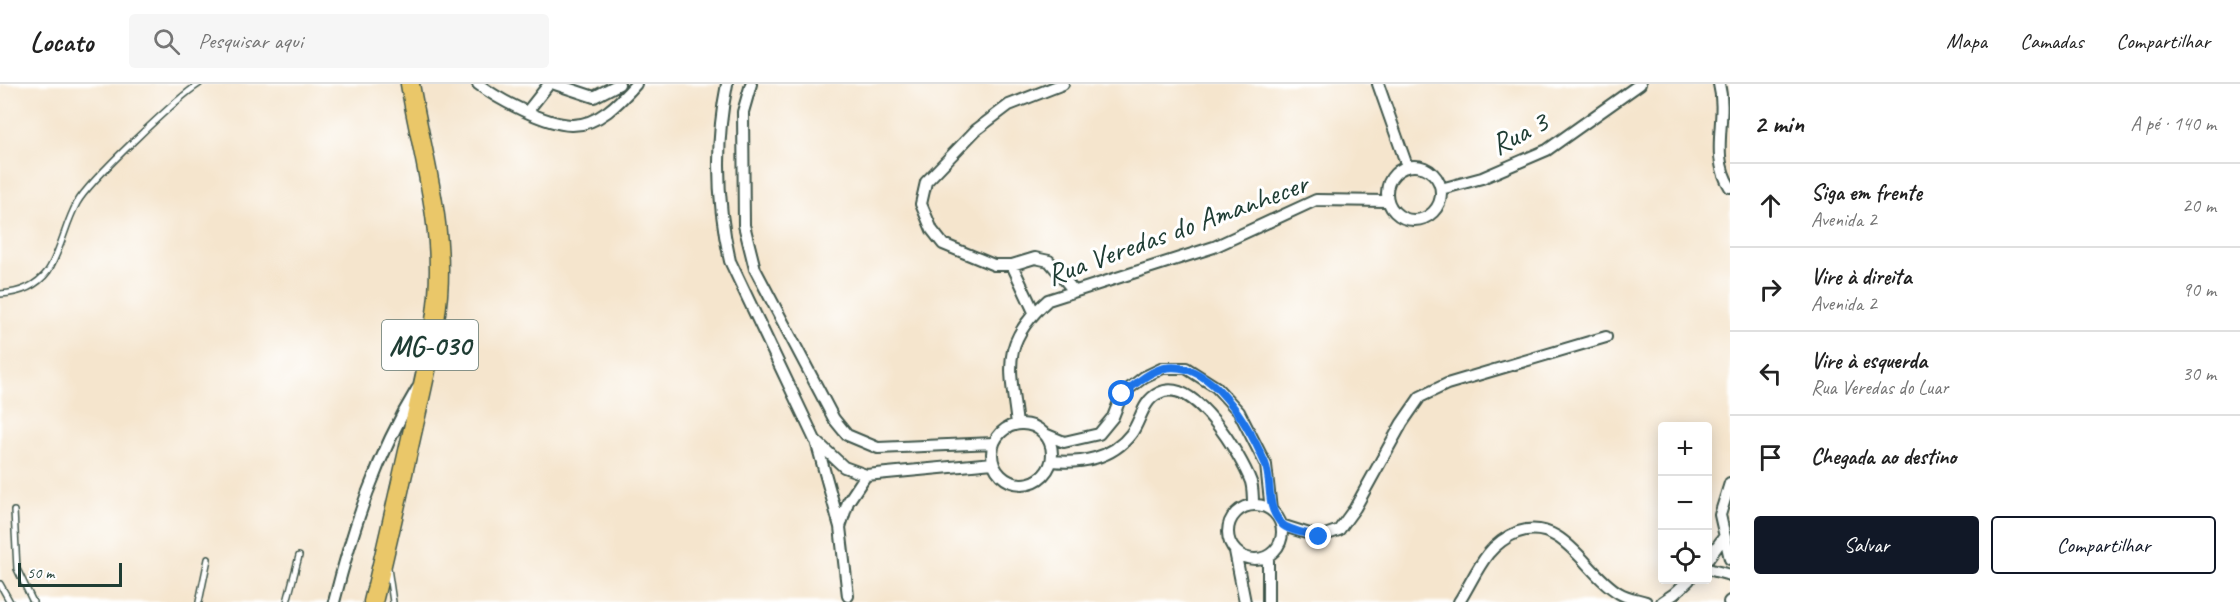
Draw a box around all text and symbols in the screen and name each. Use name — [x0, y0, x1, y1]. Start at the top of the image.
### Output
search box — [129, 14, 549, 68]
text: Locato — [30, 24, 93, 59]
icon: search — [150, 25, 183, 58]
text: Pesquisar aqui — [198, 27, 303, 55]
text: Mapa — [1946, 28, 1987, 54]
text: Camadas — [2020, 28, 2083, 54]
text: Compartilhar — [2116, 28, 2210, 54]
street label: Rua 3 — [1484, 102, 1556, 163]
text: 2 min — [1754, 107, 1804, 140]
text: A pé · 140 m — [2131, 111, 2216, 136]
street label: Rua Veredas do Amanhecer — [1041, 163, 1315, 294]
text: Siga em frente — [1811, 179, 1922, 207]
icon: ahead — [1754, 189, 1787, 222]
text: 20 m — [2182, 193, 2216, 218]
text: Avenida 2 — [1811, 207, 1877, 232]
text: Vire à direita — [1811, 263, 1911, 291]
icon: right — [1754, 273, 1787, 306]
text: 90 m — [2182, 277, 2216, 302]
text: Avenida 2 — [1811, 291, 1877, 316]
road number: MG-030 — [382, 320, 478, 370]
text: Vire à esquerda — [1811, 347, 1927, 375]
icon: left — [1754, 357, 1787, 390]
text: 30 m — [2182, 361, 2216, 386]
text: Rua Veredas do Luar — [1811, 375, 1948, 400]
route start — [1108, 380, 1134, 406]
map controls — [1658, 422, 1712, 584]
button: + — [1658, 422, 1712, 476]
icon: arrive — [1754, 441, 1787, 474]
text: Chegada ao destino — [1811, 443, 1956, 471]
button: − — [1658, 476, 1712, 530]
button: Salvar — [1754, 516, 1979, 574]
button: Compartilhar — [1991, 516, 2216, 574]
route end — [1305, 523, 1331, 549]
button: locate — [1658, 530, 1712, 584]
scale bar — [18, 560, 122, 588]
text: 50 m — [27, 563, 54, 583]

